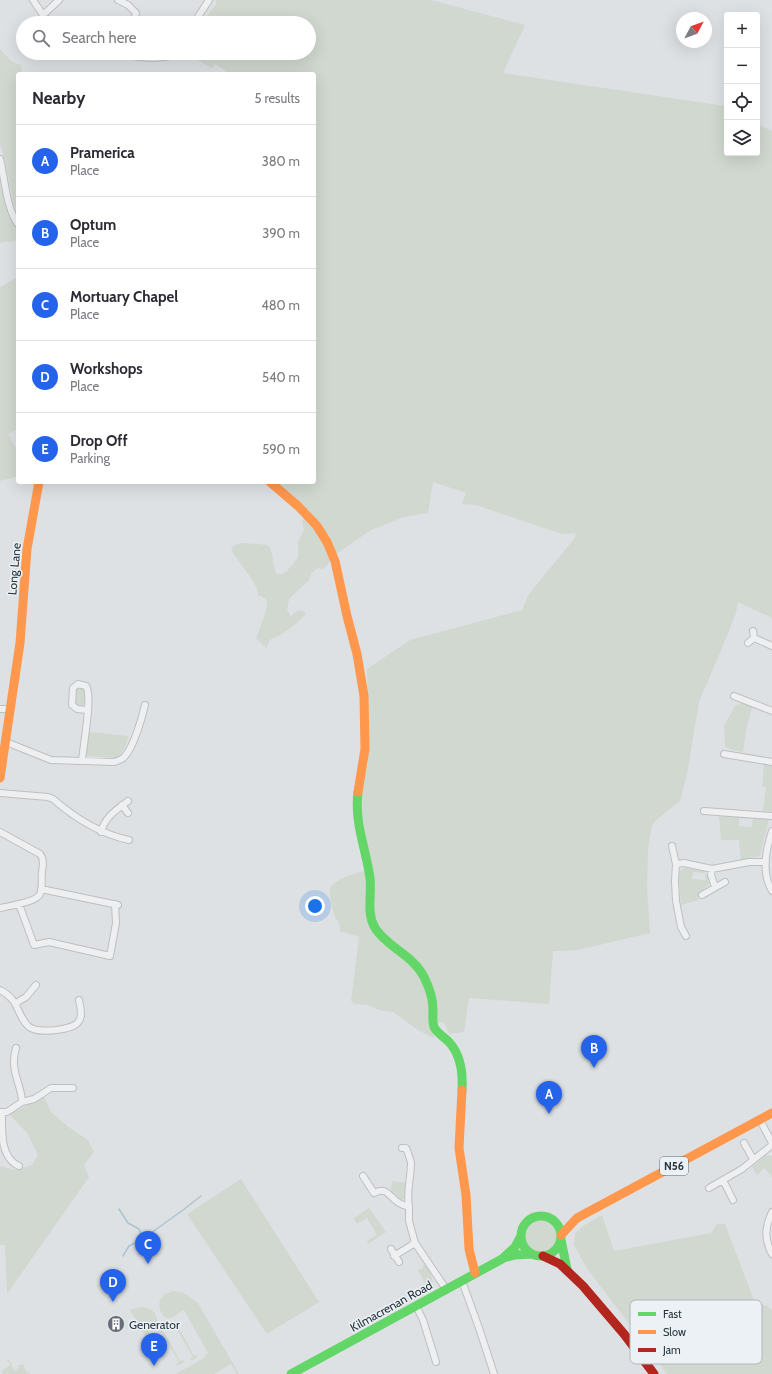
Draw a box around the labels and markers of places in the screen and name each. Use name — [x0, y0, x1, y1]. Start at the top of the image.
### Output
pin: B — [581, 1035, 607, 1068]
pin: A — [536, 1081, 562, 1114]
pin: C — [135, 1231, 161, 1264]
pin: D — [100, 1269, 126, 1302]
building icon: Generator — [106, 1314, 126, 1334]
place label: Generator — [129, 1317, 180, 1332]
pin: E — [141, 1333, 167, 1366]

